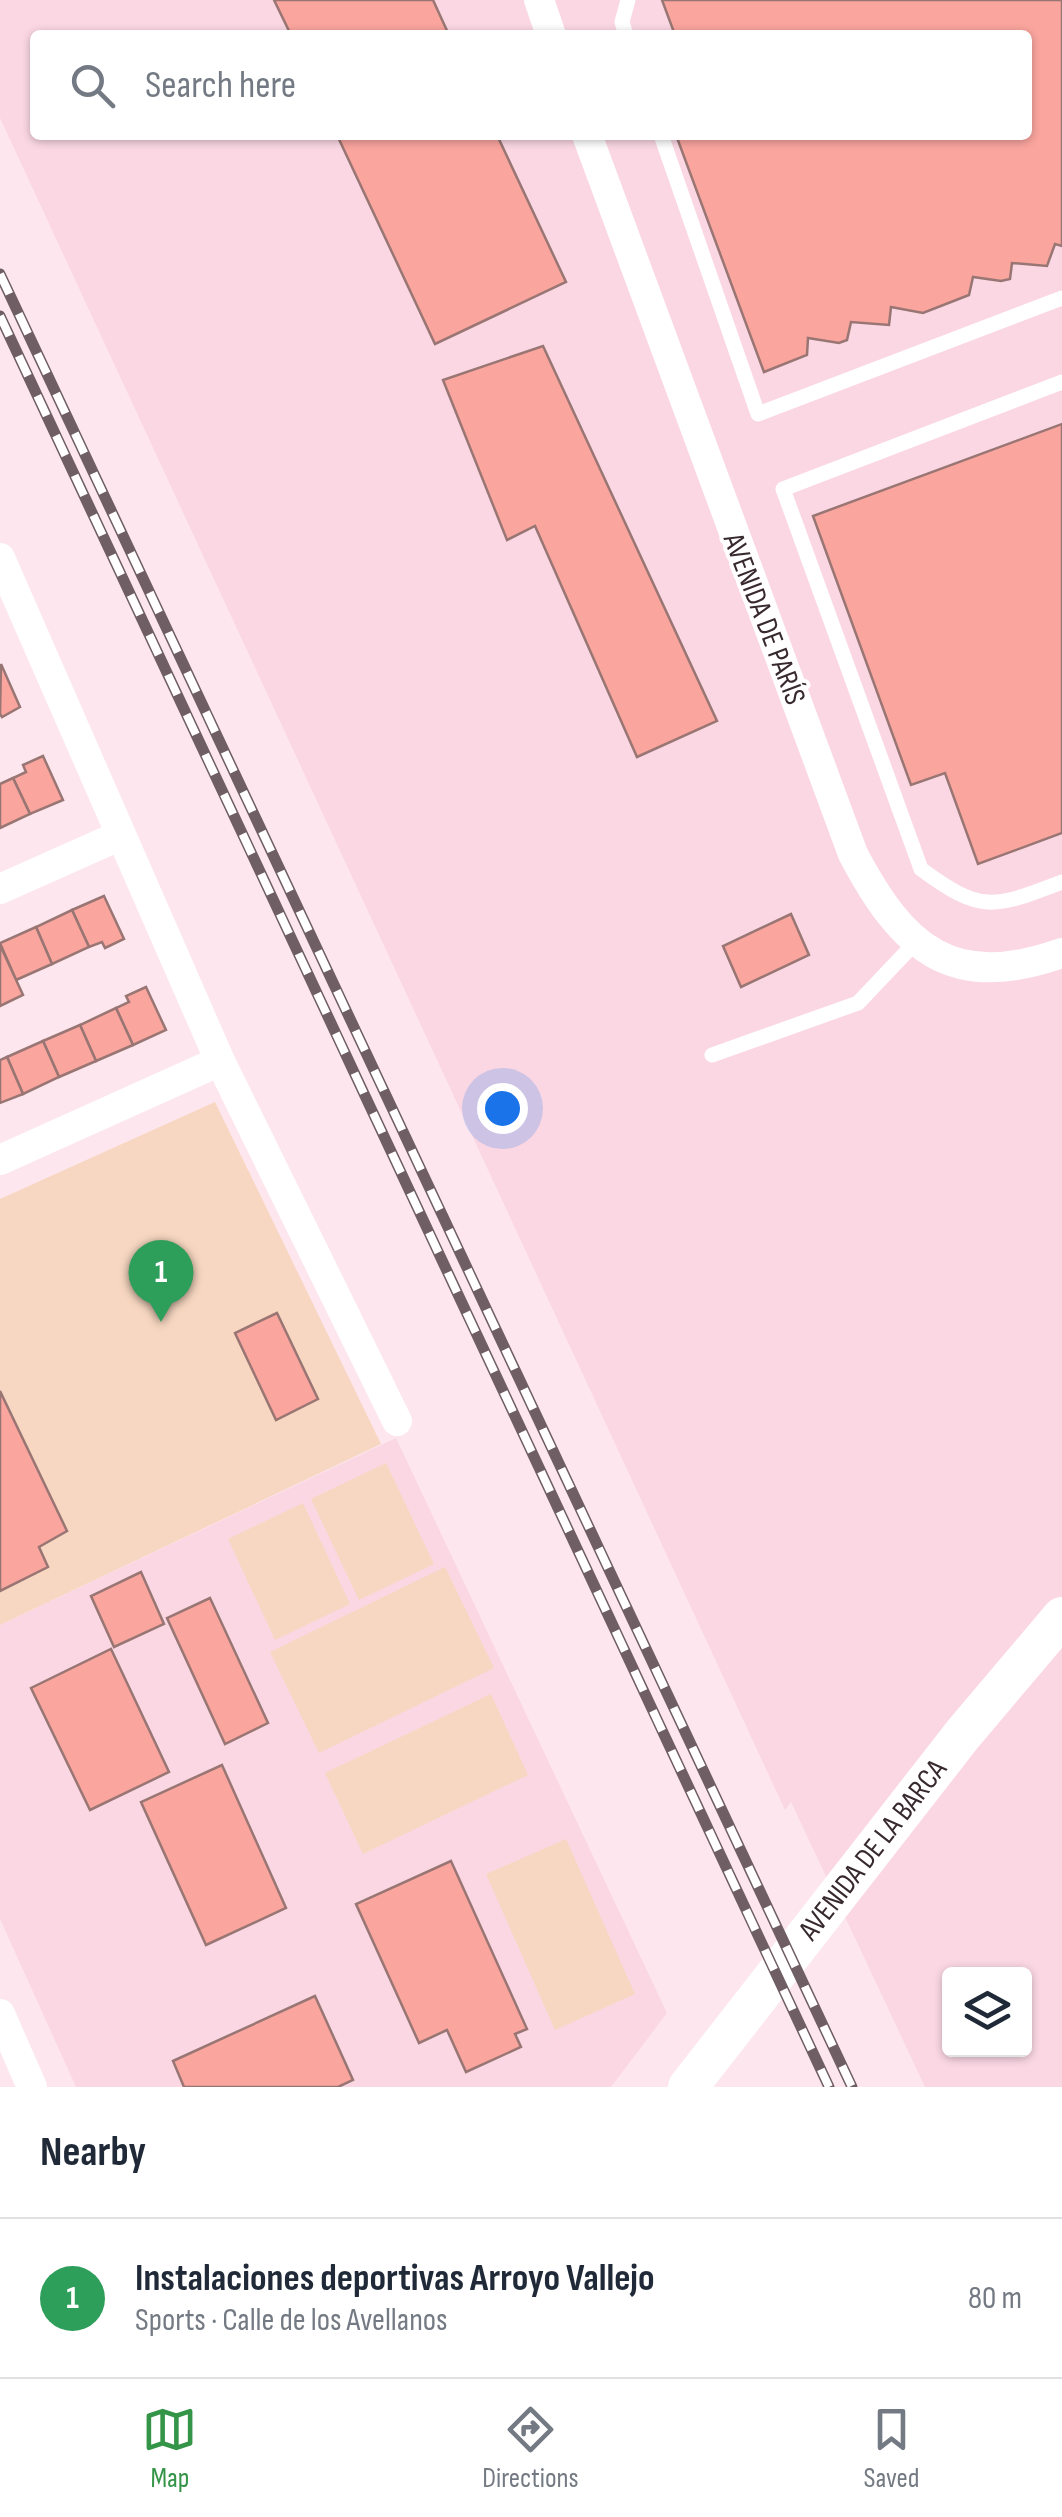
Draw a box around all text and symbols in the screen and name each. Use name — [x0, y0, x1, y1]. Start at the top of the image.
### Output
search box — [30, 30, 1032, 140]
icon: search — [65, 58, 120, 113]
text: Search here — [145, 63, 296, 108]
street label: AVENIDA DE PARÍS — [714, 527, 813, 710]
your location — [477, 1083, 528, 1134]
pin: 1 — [128, 1240, 194, 1322]
street label: AVENIDA DE LA BARCA — [791, 1752, 955, 1948]
map controls — [942, 1967, 1032, 2057]
button: layers — [942, 1967, 1032, 2057]
text: Nearby — [40, 2127, 146, 2178]
text: Instalaciones deportivas Arroyo Vallejo — [135, 2256, 655, 2301]
text: 1 — [66, 2279, 79, 2318]
text: 80 m — [968, 2279, 1022, 2318]
text: Sports · Calle de los Avellanos — [135, 2301, 448, 2340]
tab: Map — [142, 2402, 197, 2495]
tab: Directions — [482, 2402, 579, 2495]
tab: Saved — [863, 2402, 920, 2495]

